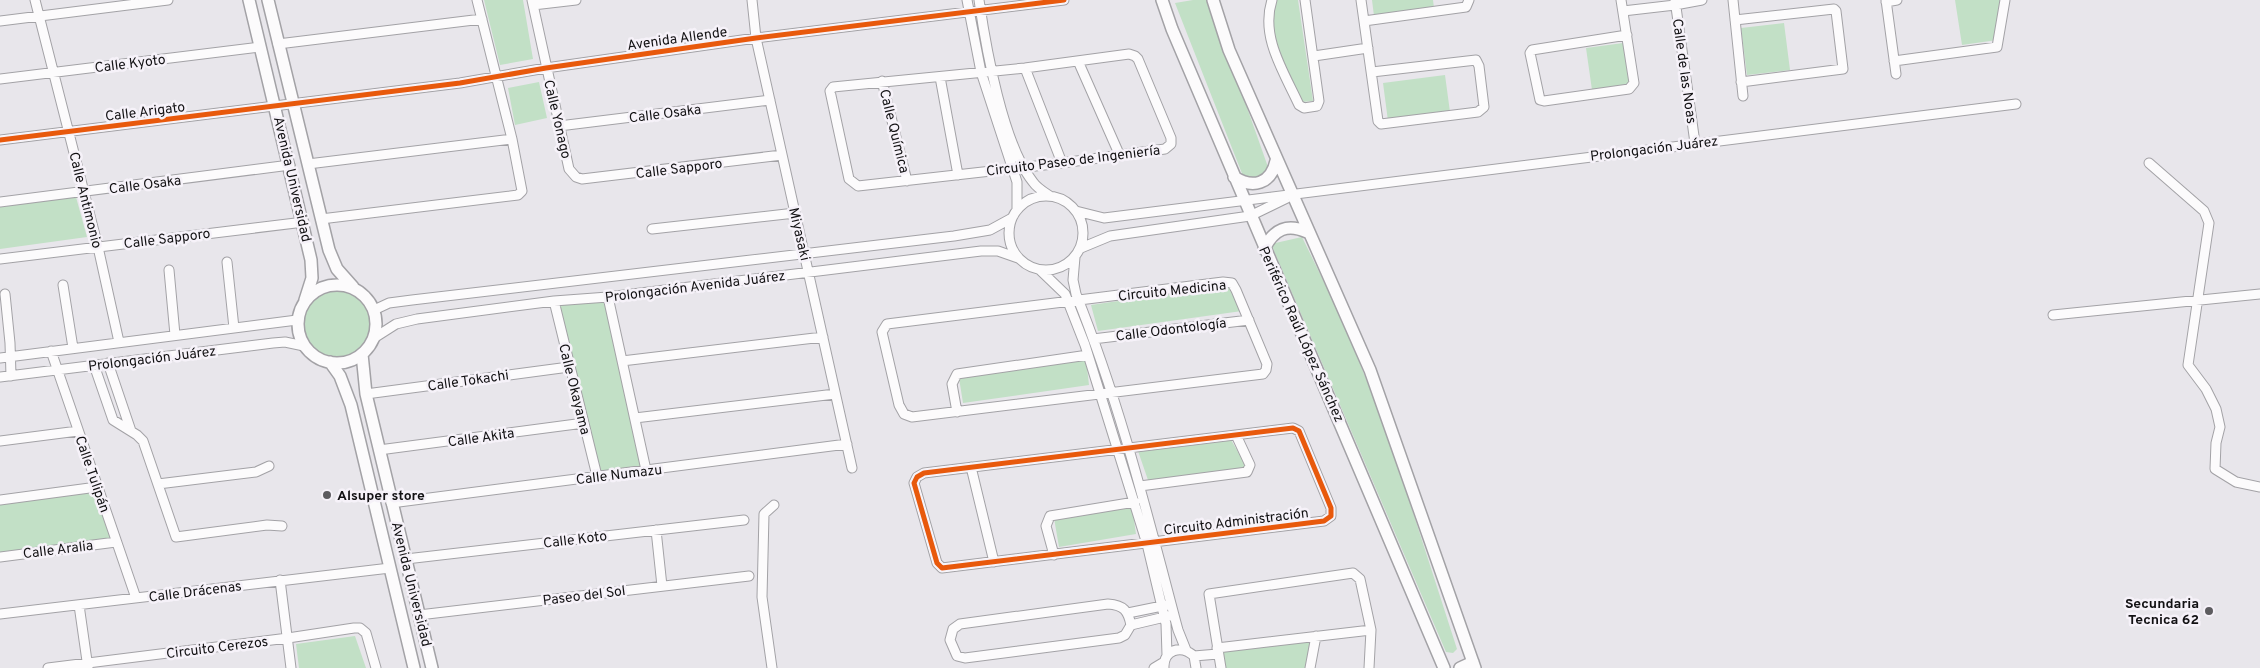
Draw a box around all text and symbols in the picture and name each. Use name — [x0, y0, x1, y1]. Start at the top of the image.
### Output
street label: Calle de las Noas — [1668, 18, 1699, 125]
street label: Avenida Allende — [626, 24, 728, 55]
street label: Calle Kyoto — [94, 52, 167, 77]
street label: Calle Yonago — [539, 78, 574, 161]
street label: Calle Química — [875, 88, 912, 175]
street label: Calle Arigato — [104, 99, 186, 126]
street label: Calle Osaka — [628, 102, 702, 127]
street label: Avenida Universidad — [269, 115, 314, 244]
street label: Prolongación Juárez — [1589, 133, 1719, 166]
street label: Circuito Paseo de Ingeniería — [985, 142, 1161, 181]
street label: Calle Antimonio — [64, 150, 105, 251]
street label: Calle Sapporo — [635, 156, 724, 183]
street label: Calle Osaka — [108, 173, 182, 198]
street label: Miyasaki — [784, 206, 813, 263]
street label: Calle Sapporo — [123, 226, 212, 253]
street label: Periférico Raúl López Sánchez — [1254, 244, 1347, 425]
street label: Prolongación Avenida Juárez — [604, 268, 786, 307]
street label: Circuito Medicina — [1117, 277, 1227, 306]
street label: Calle Odontología — [1115, 315, 1228, 346]
street label: Calle Okayama — [554, 342, 593, 437]
street label: Prolongación Juárez — [87, 343, 217, 376]
street label: Calle Tokachi — [427, 367, 510, 396]
street label: Calle Akita — [447, 425, 516, 452]
street label: Calle Tulipán — [71, 434, 113, 515]
street label: Calle Numazu — [575, 462, 663, 489]
place label: Alsuper store — [337, 488, 425, 505]
marker: Alsuper store — [321, 489, 333, 501]
street label: Circuito Administración — [1163, 505, 1310, 540]
street label: Avenida Universidad — [387, 520, 434, 649]
street label: Calle Koto — [542, 528, 608, 553]
street label: Calle Aralia — [22, 538, 94, 563]
street label: Calle Drácenas — [148, 578, 243, 607]
street label: Paseo del Sol — [542, 583, 627, 610]
place label: Secundaria Tecnica 62 — [2125, 596, 2199, 629]
marker: Secundaria Tecnica 62 — [2203, 605, 2215, 617]
street label: Circuito Cerezos — [165, 634, 269, 663]

